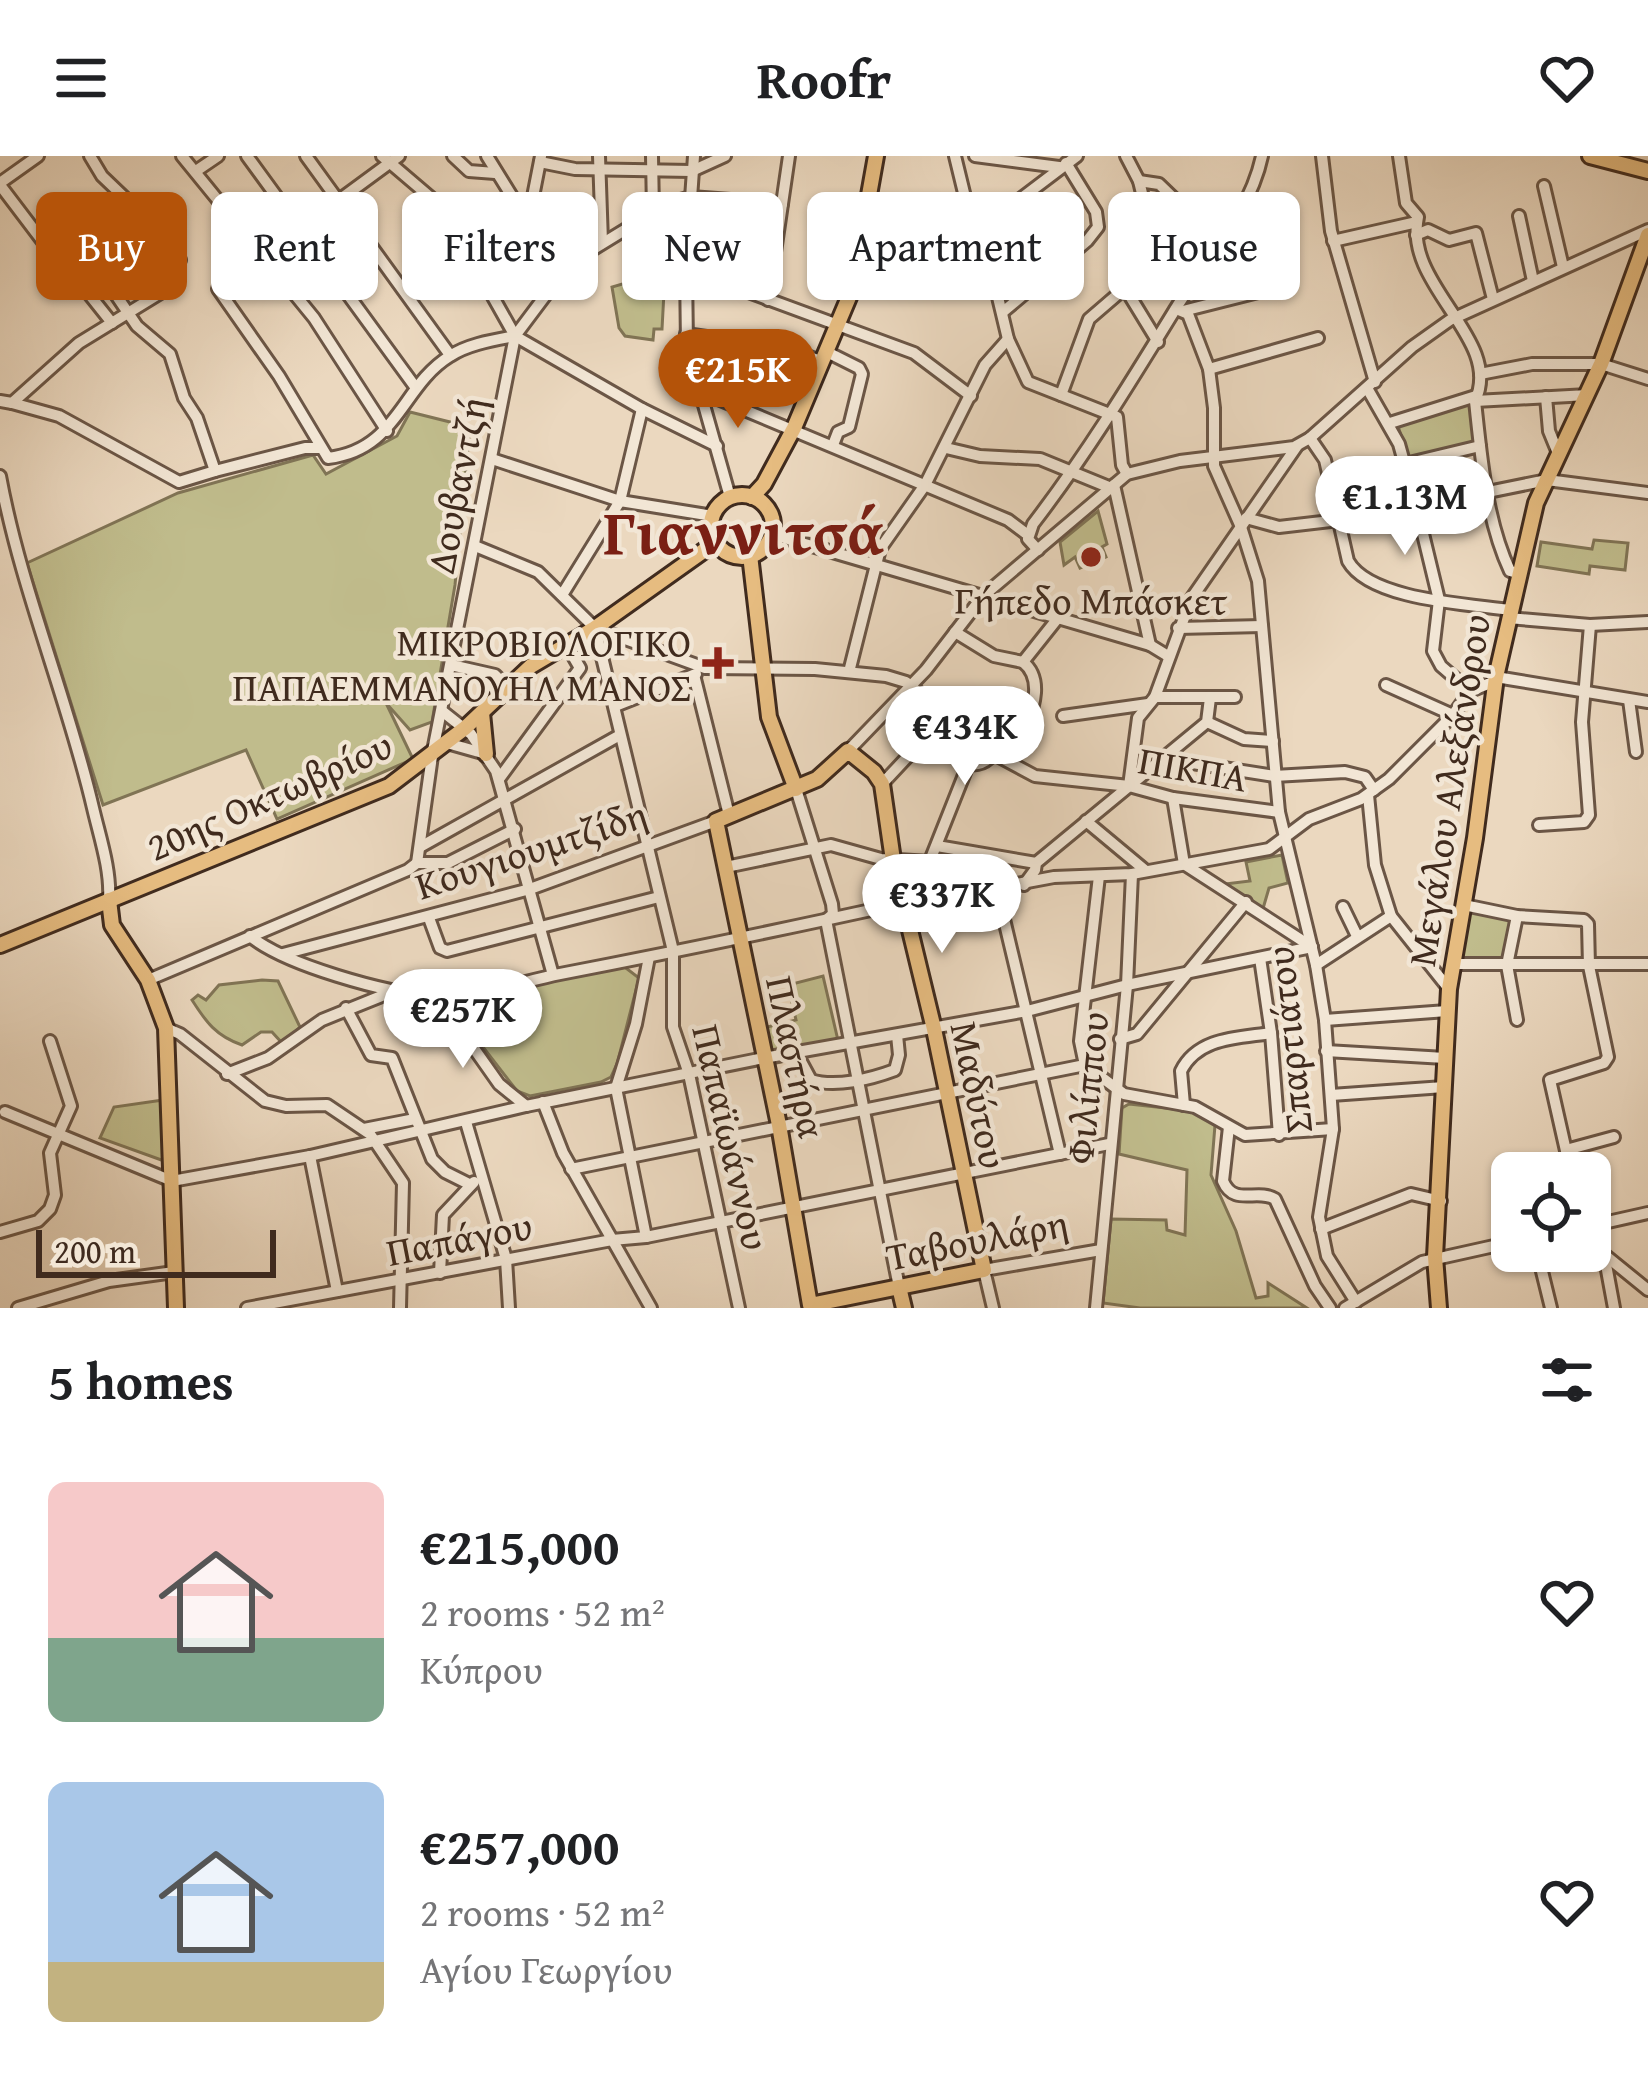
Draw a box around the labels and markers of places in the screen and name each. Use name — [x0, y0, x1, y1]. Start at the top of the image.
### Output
pin: €215K — [654, 329, 822, 431]
pin: €1.13M — [1307, 456, 1503, 558]
marker: Γήπεδο Μπάσκετ — [1078, 544, 1104, 570]
place label: Γήπεδο Μπάσκετ — [955, 571, 1228, 628]
place label: ΜΙΚΡΟΒΙΟΛΟΓΙΚΟ ΠΑΠΑΕΜΜΑΝΟΥΗΛ ΜΑΝΟΣ — [233, 613, 691, 715]
marker: ΜΙΚΡΟΒΙΟΛΟΓΙΚΟ ΠΑΠΑΕΜΜΑΝΟΥΗΛ ΜΑΝΟΣ — [702, 647, 734, 679]
pin: €434K — [881, 686, 1049, 788]
pin: €337K — [858, 854, 1026, 956]
pin: €257K — [379, 969, 547, 1071]

